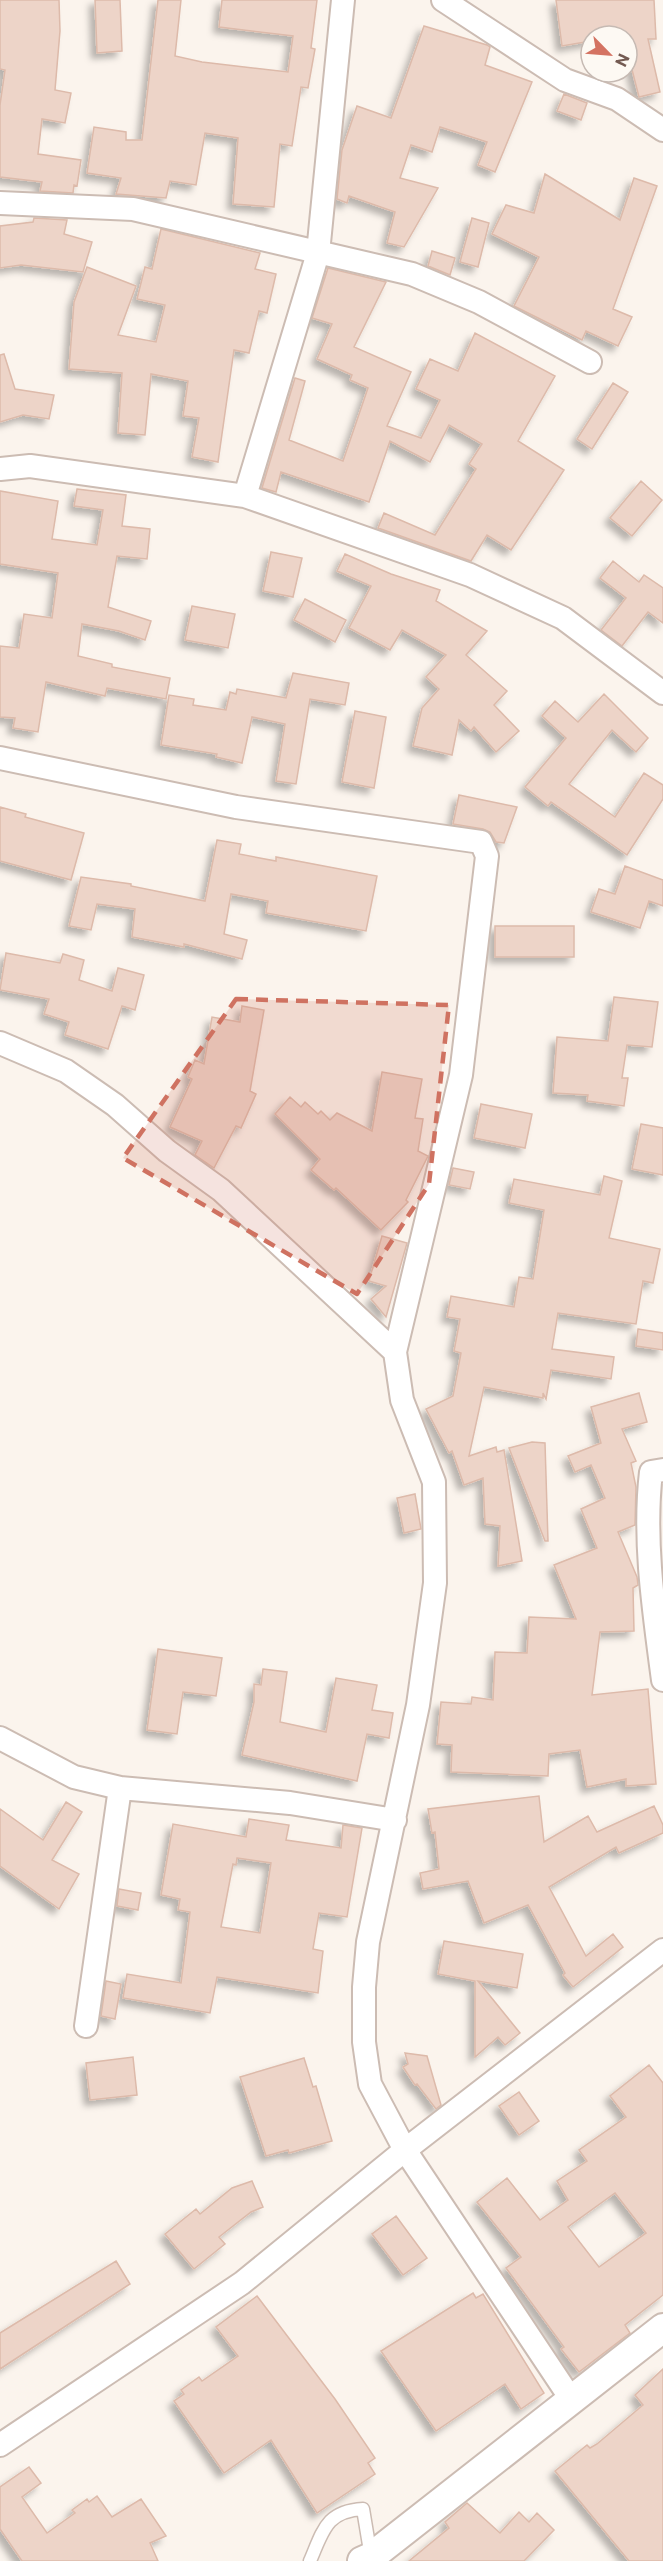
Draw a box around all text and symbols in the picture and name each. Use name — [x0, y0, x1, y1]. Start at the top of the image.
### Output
north arrow — [579, 24, 639, 84]
text: N — [612, 51, 634, 70]

